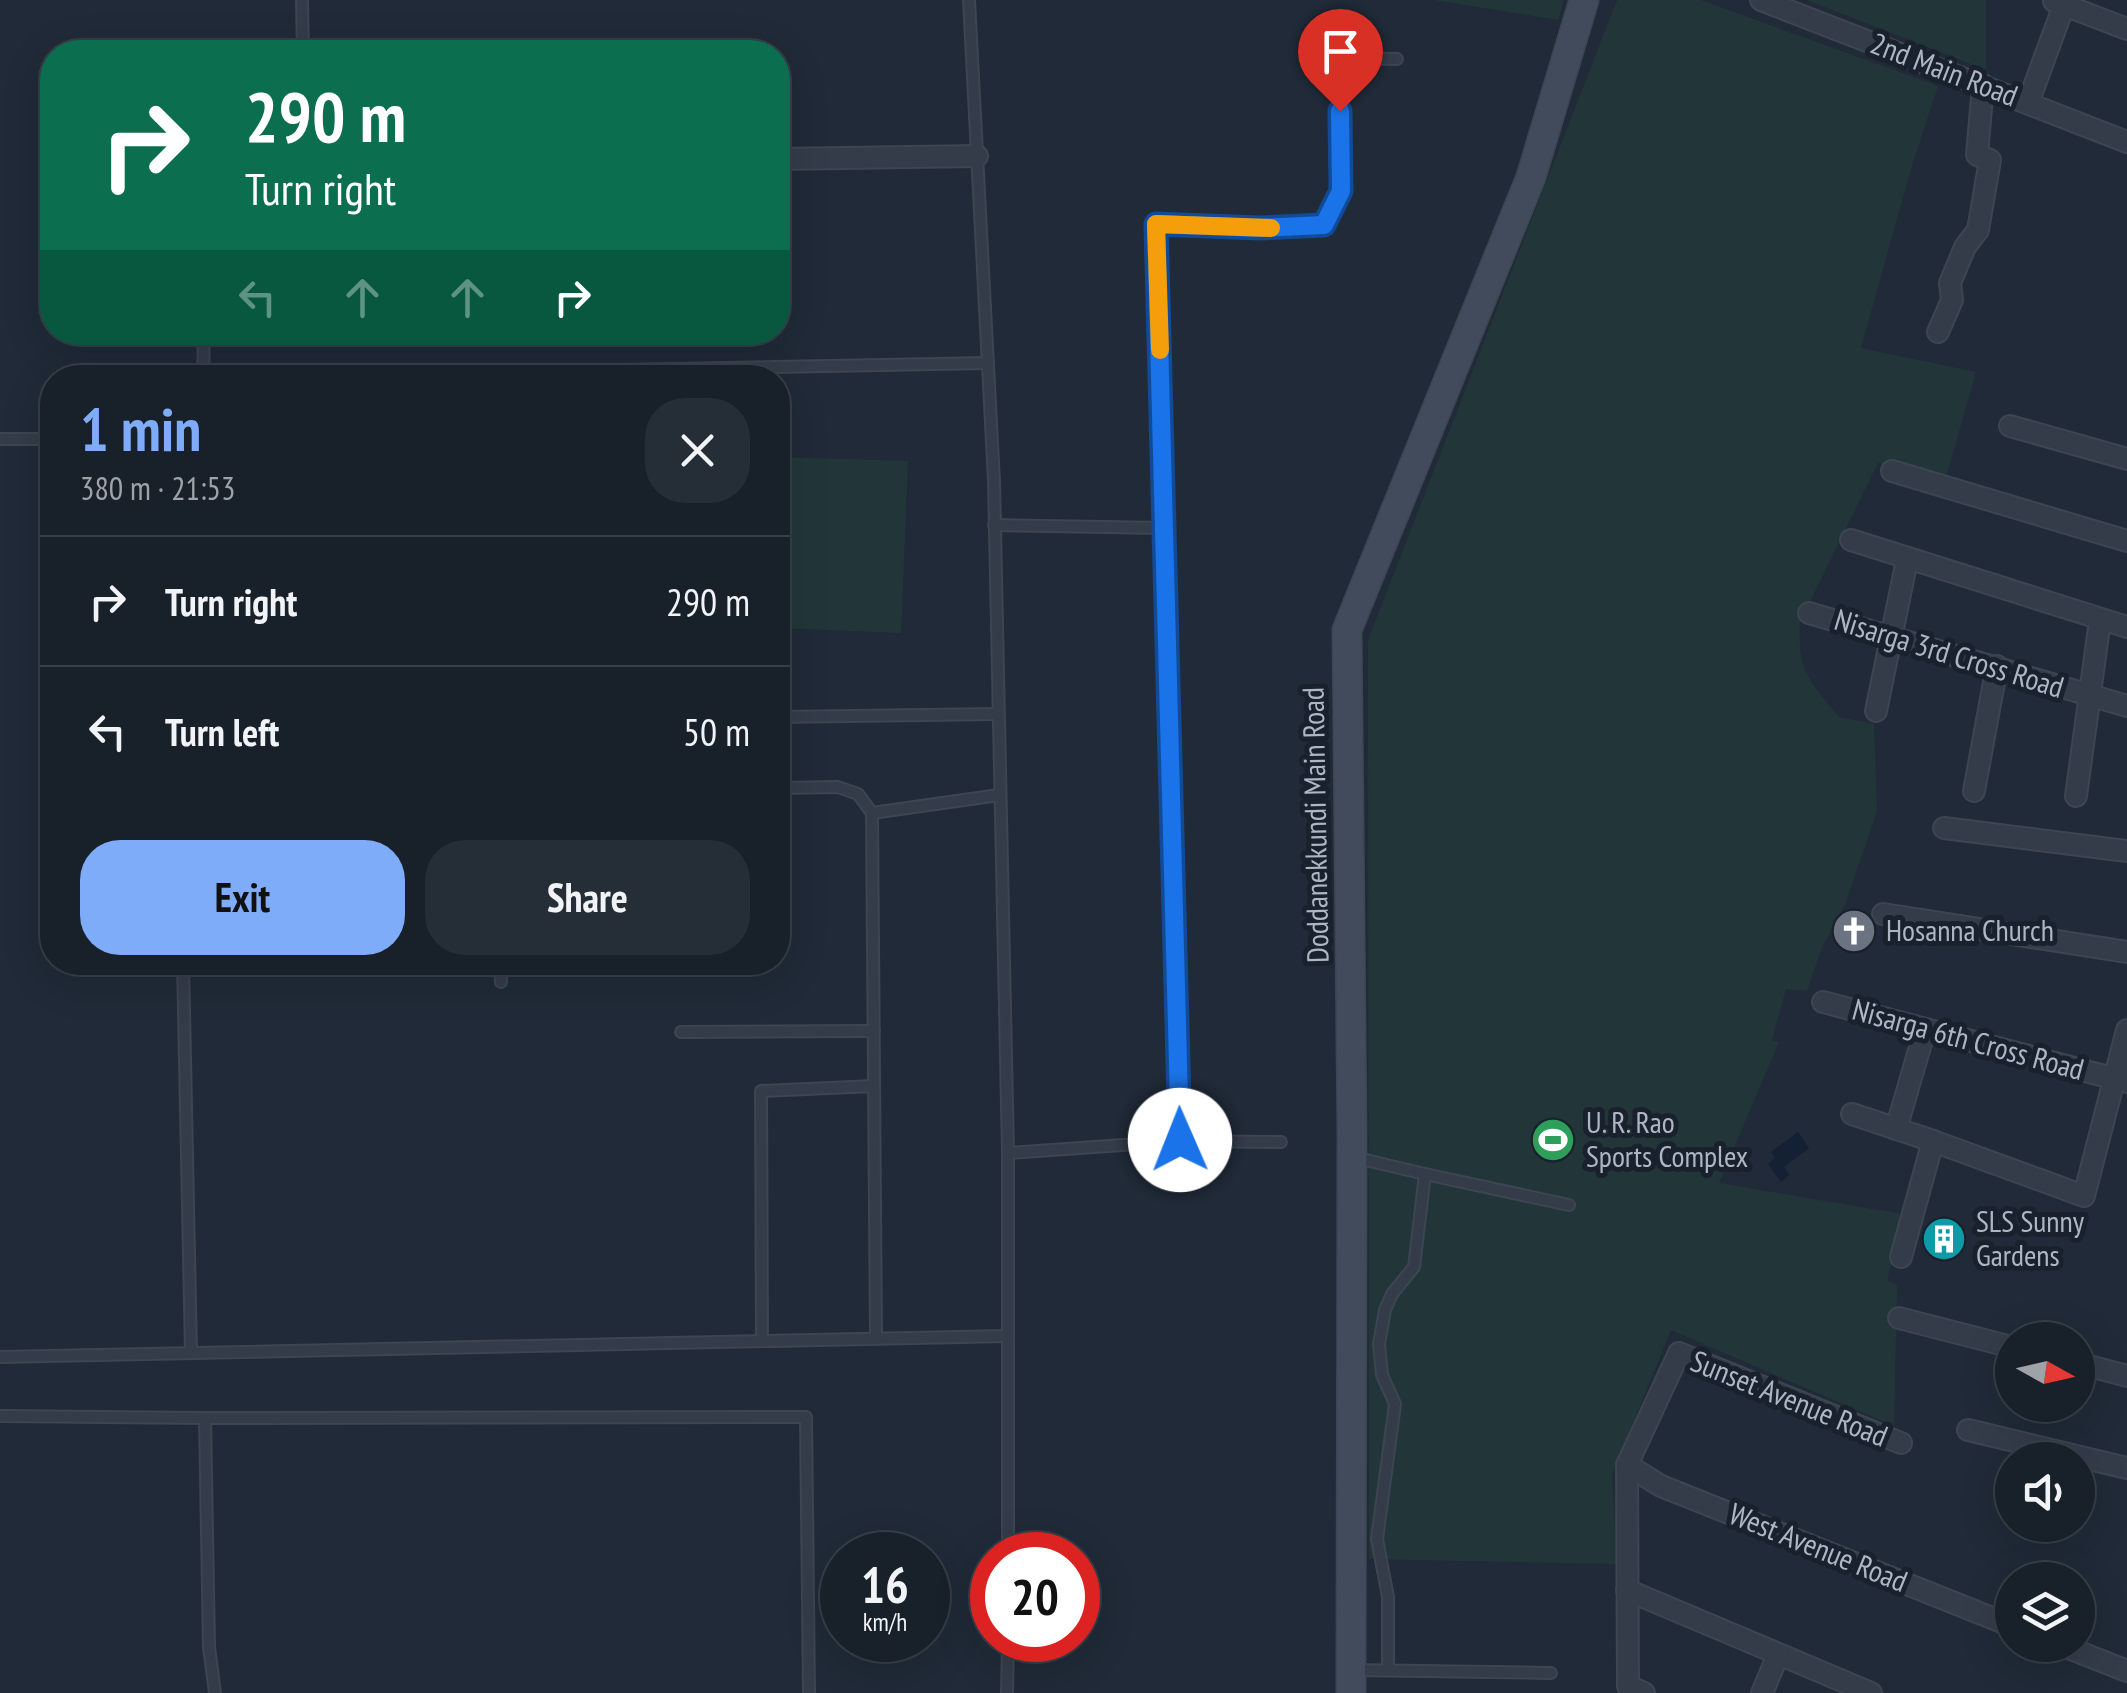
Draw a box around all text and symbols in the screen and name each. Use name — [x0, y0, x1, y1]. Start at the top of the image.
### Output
pin — [1298, 9, 1383, 112]
street label: 2nd Main Road — [1865, 23, 2024, 114]
icon: arrive — [1313, 24, 1368, 79]
text: 290 m — [245, 71, 406, 161]
icon: right — [80, 80, 210, 210]
text: Turn right — [245, 159, 396, 217]
icon: left — [230, 270, 285, 325]
icon: ahead — [335, 270, 390, 325]
icon: ahead — [440, 270, 495, 325]
icon: right — [545, 270, 600, 325]
text: 1 min — [80, 390, 201, 468]
button: close — [645, 398, 750, 503]
text: 380 m · 21:53 — [80, 467, 235, 509]
icon: right — [80, 574, 135, 629]
text: Turn right — [165, 577, 297, 626]
text: 290 m — [666, 577, 750, 626]
street label: Nisarga 3rd Cross Road — [1830, 599, 2069, 706]
street label: Doddanekkundi Main Road — [1293, 687, 1336, 963]
icon: left — [80, 704, 135, 759]
text: Turn left — [165, 707, 279, 756]
text: 50 m — [683, 707, 750, 756]
button: Exit — [80, 840, 405, 955]
button: Share — [425, 840, 750, 955]
church icon: Hosanna Church — [1831, 908, 1877, 954]
place label: Hosanna Church — [1886, 910, 2054, 949]
street label: Nisarga 6th Cross Road — [1848, 989, 2088, 1088]
position arrow — [1128, 1088, 1232, 1192]
place label: U. R. Rao Sports Complex — [1586, 1102, 1748, 1175]
sports icon: U. R. Rao Sports Complex — [1530, 1117, 1576, 1163]
place label: SLS Sunny Gardens — [1976, 1201, 2085, 1274]
building icon: SLS Sunny Gardens — [1921, 1216, 1967, 1262]
north arrow — [1995, 1322, 2095, 1422]
map controls — [1995, 1322, 2095, 1662]
street label: Sunset Avenue Road — [1685, 1340, 1894, 1455]
button: sound — [1995, 1442, 2095, 1542]
street label: West Avenue Road — [1724, 1493, 1913, 1600]
speed limit sign: 20 — [970, 1532, 1100, 1662]
text: 16 — [861, 1552, 909, 1617]
button: layers — [1995, 1562, 2095, 1662]
text: km/h — [863, 1606, 907, 1638]

